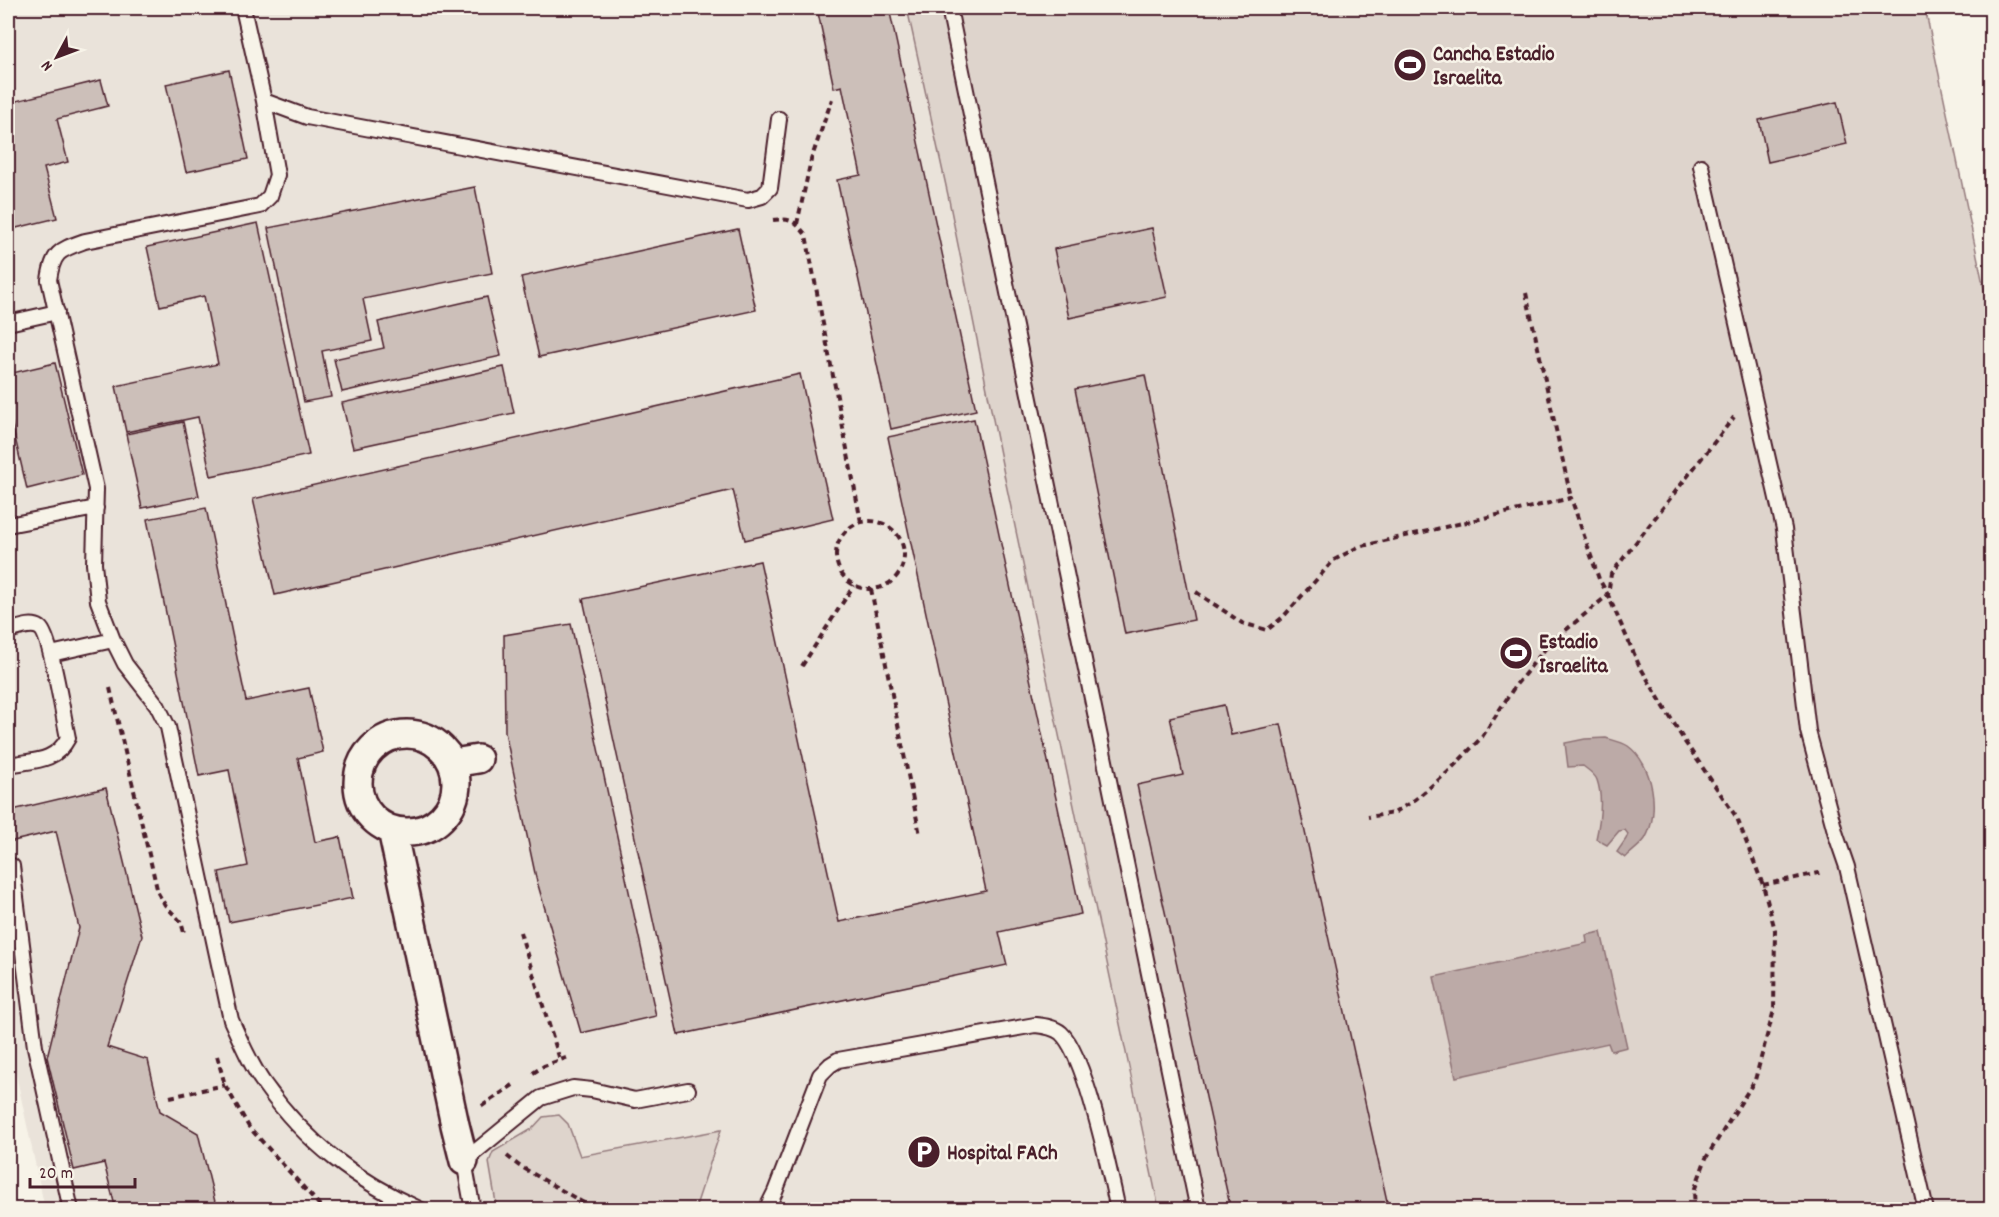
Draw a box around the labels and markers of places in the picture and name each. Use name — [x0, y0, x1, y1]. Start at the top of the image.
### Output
place label: Cancha Estadio Israelita — [1433, 41, 1555, 95]
sports icon: Cancha Estadio Israelita — [1392, 47, 1428, 83]
place label: Estadio Israelita — [1539, 629, 1609, 683]
sports icon: Estadio Israelita — [1498, 635, 1534, 671]
parking icon: Hospital FACh — [906, 1134, 942, 1170]
place label: Hospital FACh — [947, 1140, 1058, 1170]

